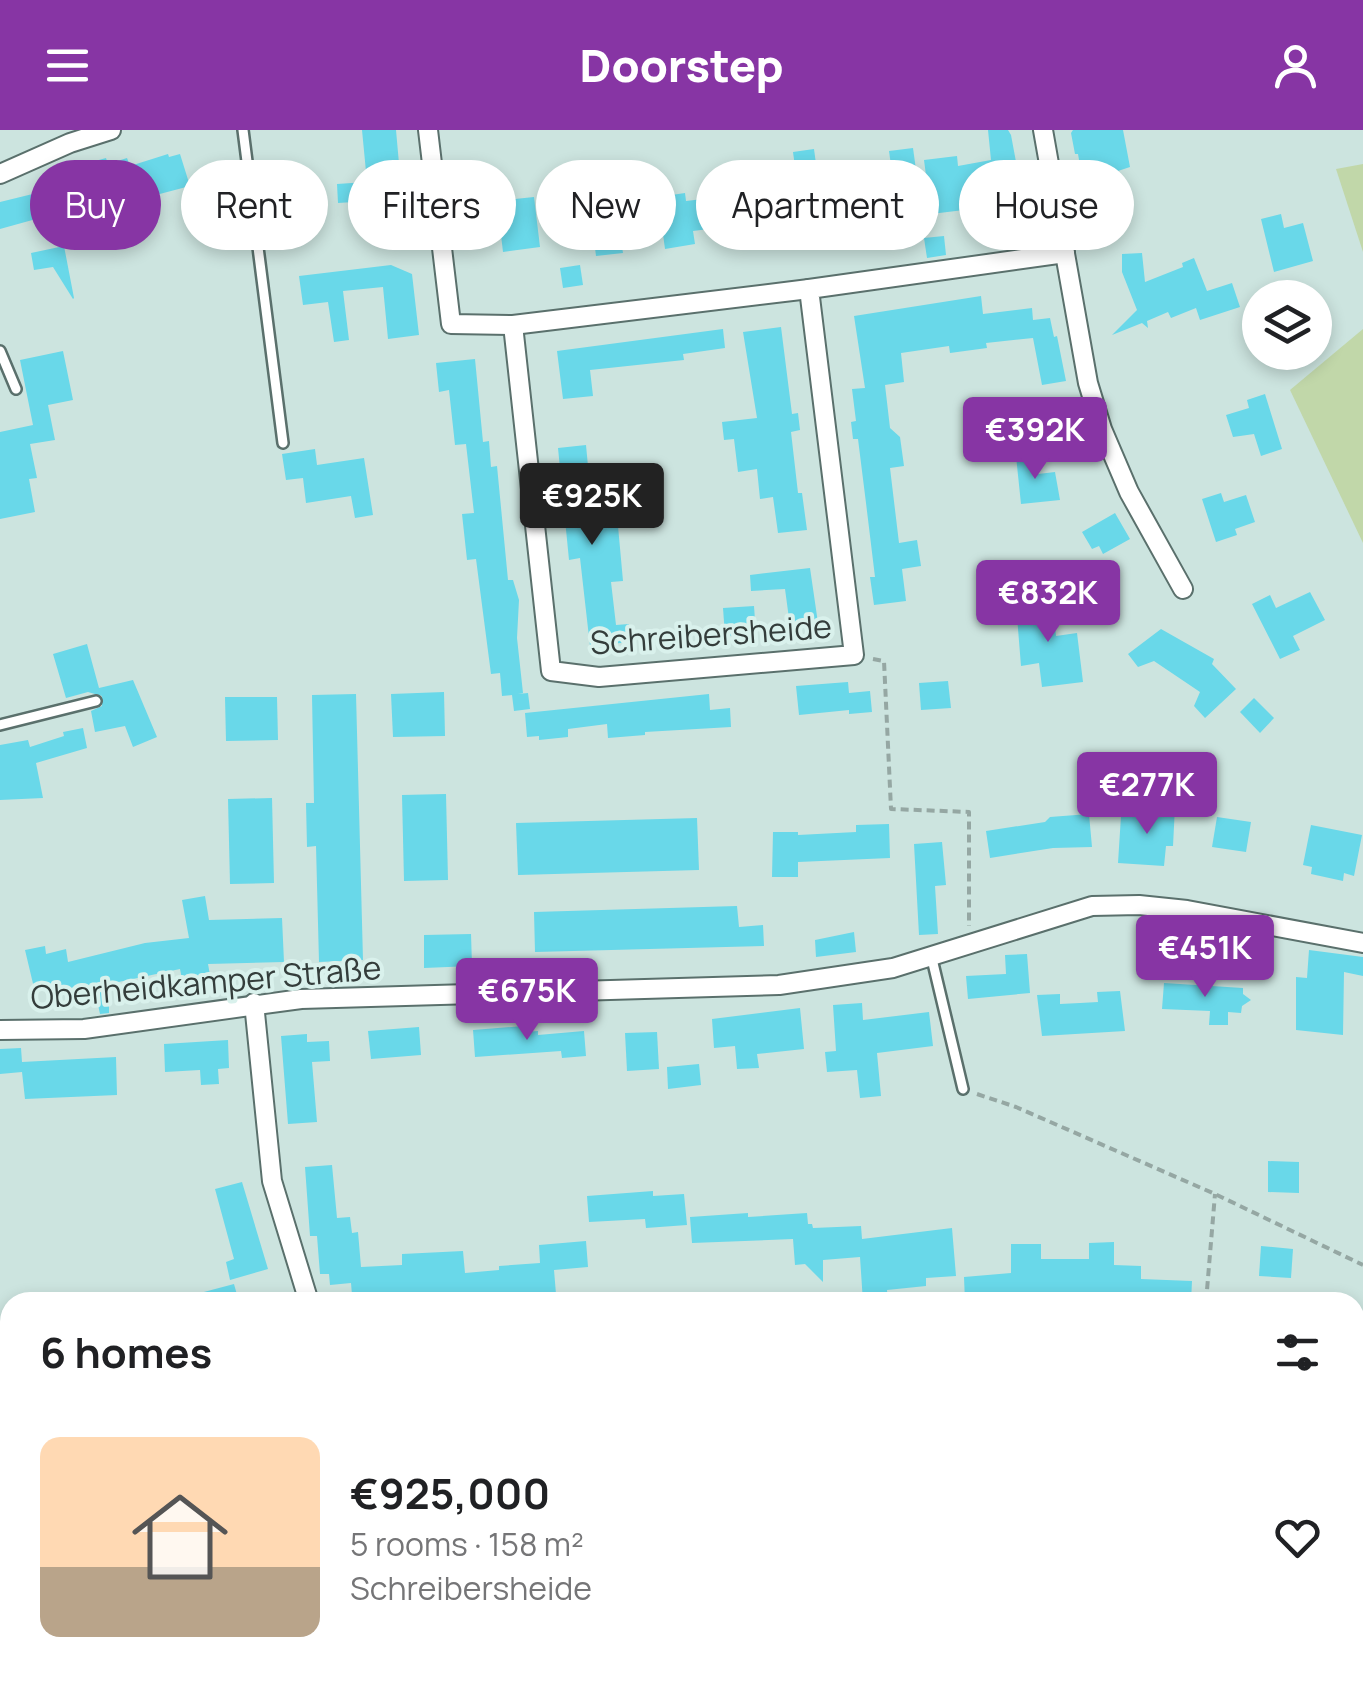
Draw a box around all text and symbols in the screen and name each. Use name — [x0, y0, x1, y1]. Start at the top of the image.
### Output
text: Doorstep — [579, 34, 784, 96]
icon: menu — [40, 38, 95, 93]
icon: person — [1268, 38, 1323, 93]
chip: Buy — [30, 160, 161, 250]
chip: Rent — [181, 160, 328, 250]
chip: Filters — [348, 160, 516, 250]
chip: New — [536, 160, 676, 250]
chip: Apartment — [696, 160, 939, 250]
chip: House — [959, 160, 1134, 250]
map controls — [1242, 280, 1332, 370]
button: layers — [1242, 280, 1332, 370]
pin: €392K — [965, 397, 1105, 482]
text: €392K — [985, 407, 1085, 451]
pin: €925K — [522, 463, 662, 548]
text: €925K — [542, 473, 642, 517]
pin: €832K — [978, 560, 1118, 645]
text: €832K — [998, 570, 1098, 614]
street label: Schreibersheide — [589, 604, 833, 664]
pin: €277K — [1077, 752, 1217, 837]
text: €277K — [1099, 762, 1195, 806]
pin: €451K — [1135, 915, 1275, 1000]
text: €451K — [1158, 925, 1252, 969]
street label: Oberheidkamper Straße — [29, 945, 383, 1019]
pin: €675K — [457, 958, 597, 1043]
text: €675K — [478, 968, 576, 1012]
text: 6 homes — [40, 1323, 212, 1381]
icon: filters — [1270, 1325, 1325, 1380]
text: €925,000 — [350, 1464, 550, 1522]
icon: home — [120, 1477, 240, 1597]
icon: heart — [1270, 1510, 1325, 1565]
text: 5 rooms · 158 m² — [350, 1522, 584, 1566]
text: Schreibersheide — [350, 1566, 592, 1610]

